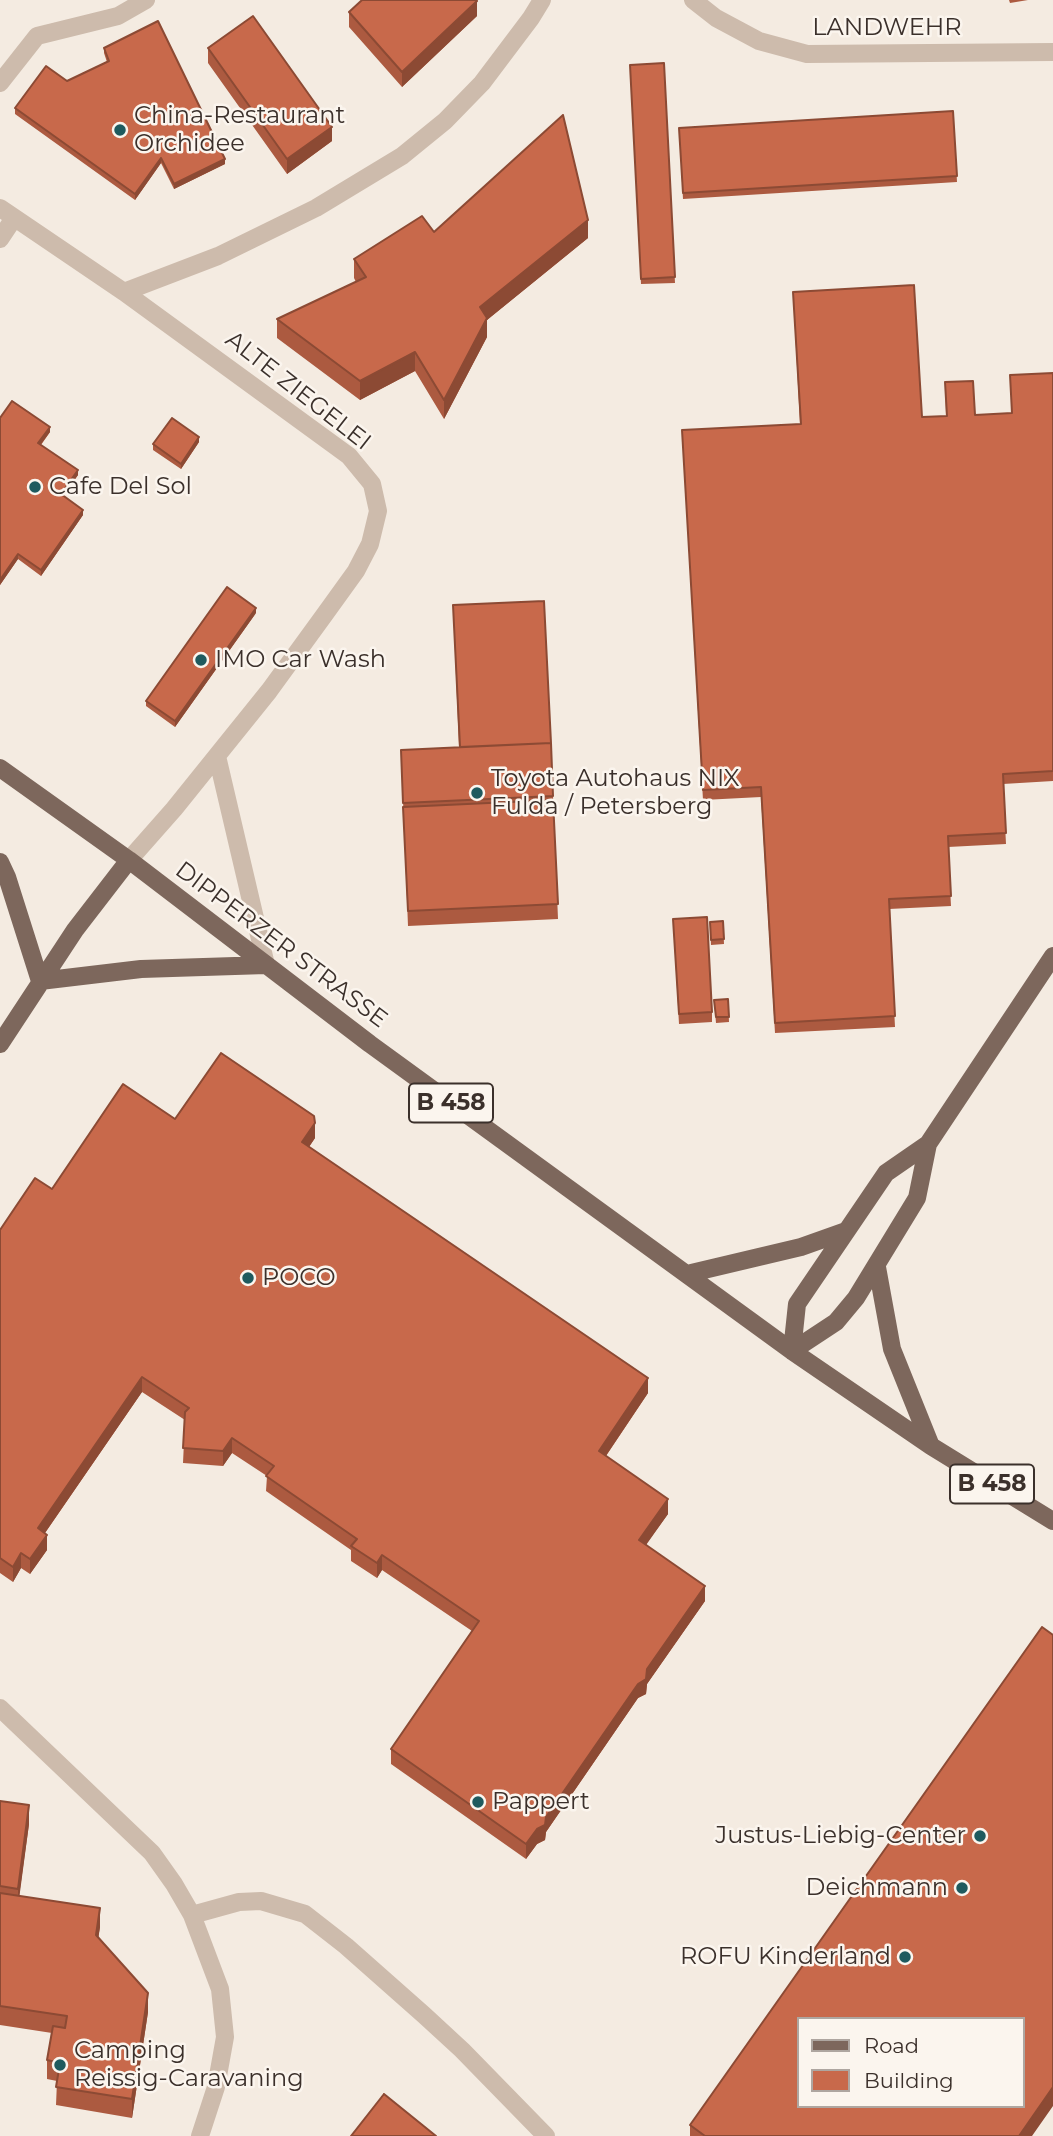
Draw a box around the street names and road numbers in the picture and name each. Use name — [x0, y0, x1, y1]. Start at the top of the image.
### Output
street label: LANDWEHR — [812, 14, 962, 42]
street label: ALTE ZIEGELEI — [220, 325, 376, 457]
street label: DIPPERZER STRASSE — [169, 856, 393, 1034]
road number: B 458 — [409, 1084, 493, 1122]
road number: B 458 — [950, 1464, 1034, 1504]

